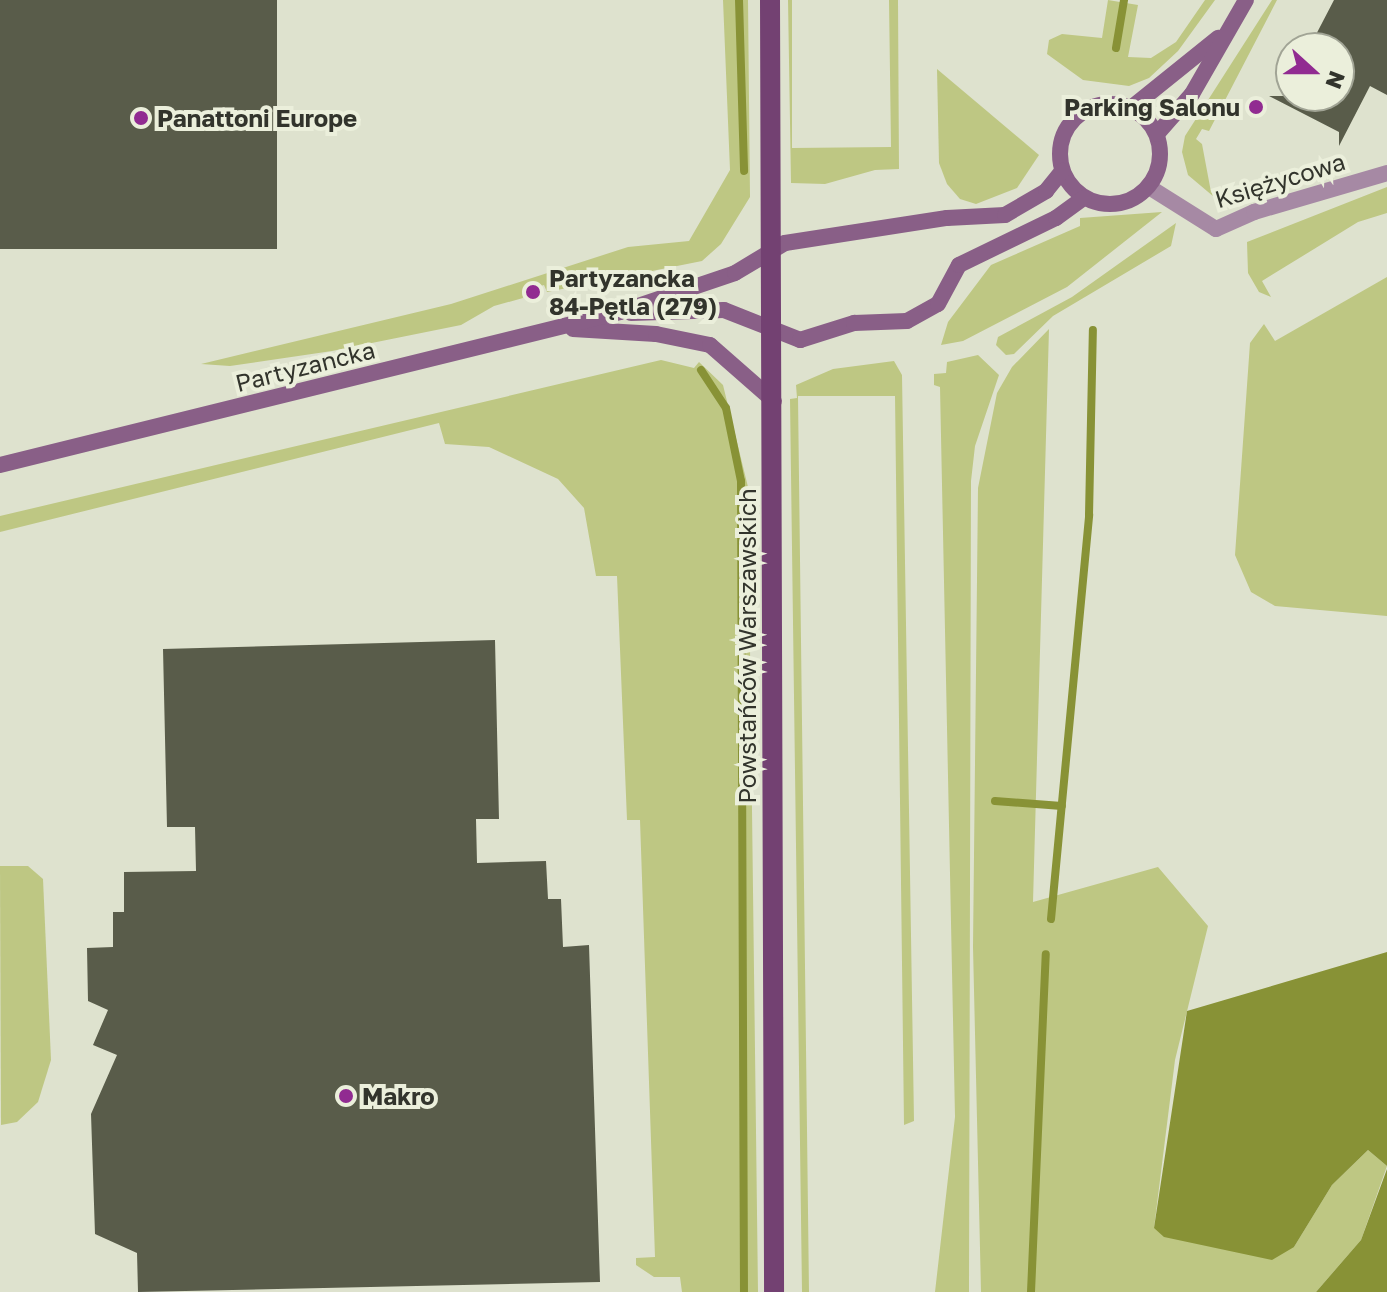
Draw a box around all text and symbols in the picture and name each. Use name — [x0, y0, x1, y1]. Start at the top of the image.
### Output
north arrow — [1275, 32, 1355, 112]
text: N — [1320, 67, 1352, 93]
place label: Parking Salonu — [1064, 93, 1240, 121]
marker: Parking Salonu — [1247, 98, 1265, 116]
place label: Panattoni Europe — [157, 104, 357, 132]
marker: Panattoni Europe — [132, 109, 150, 127]
street label: Księżycowa — [1211, 147, 1349, 213]
place label: Partyzancka 84-Pętla (279) — [549, 264, 717, 320]
marker: Partyzancka 84-Pętla (279) — [524, 283, 542, 301]
street label: Partyzancka — [232, 335, 378, 397]
street label: Powstańców Warszawskich — [733, 488, 761, 804]
place label: Makro — [362, 1082, 435, 1110]
marker: Makro — [337, 1087, 355, 1105]

